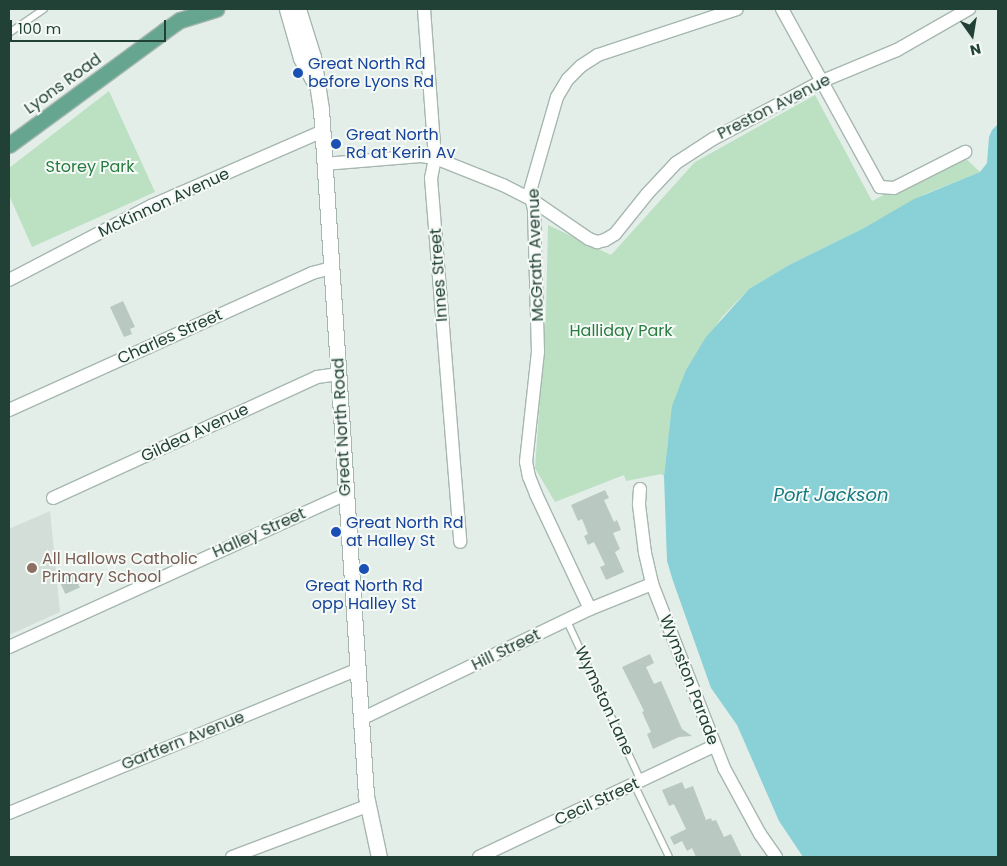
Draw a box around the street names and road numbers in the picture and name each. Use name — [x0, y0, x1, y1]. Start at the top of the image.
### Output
street label: Lyons Road — [21, 50, 105, 118]
street label: Preston Avenue — [714, 70, 834, 144]
street label: McKinnon Avenue — [95, 164, 233, 242]
street label: McGrath Avenue — [524, 188, 548, 322]
street label: Innes Street — [426, 228, 452, 322]
street label: Charles Street — [115, 305, 225, 369]
street label: Great North Road — [329, 357, 355, 497]
street label: Gildea Avenue — [138, 400, 252, 466]
street label: Halley Street — [210, 504, 308, 562]
street label: Wymston Parade — [655, 612, 723, 748]
street label: Hill Street — [469, 625, 543, 675]
street label: Wymston Lane — [570, 644, 638, 758]
street label: Gartfern Avenue — [119, 708, 247, 774]
street label: Cecil Street — [552, 774, 642, 830]

